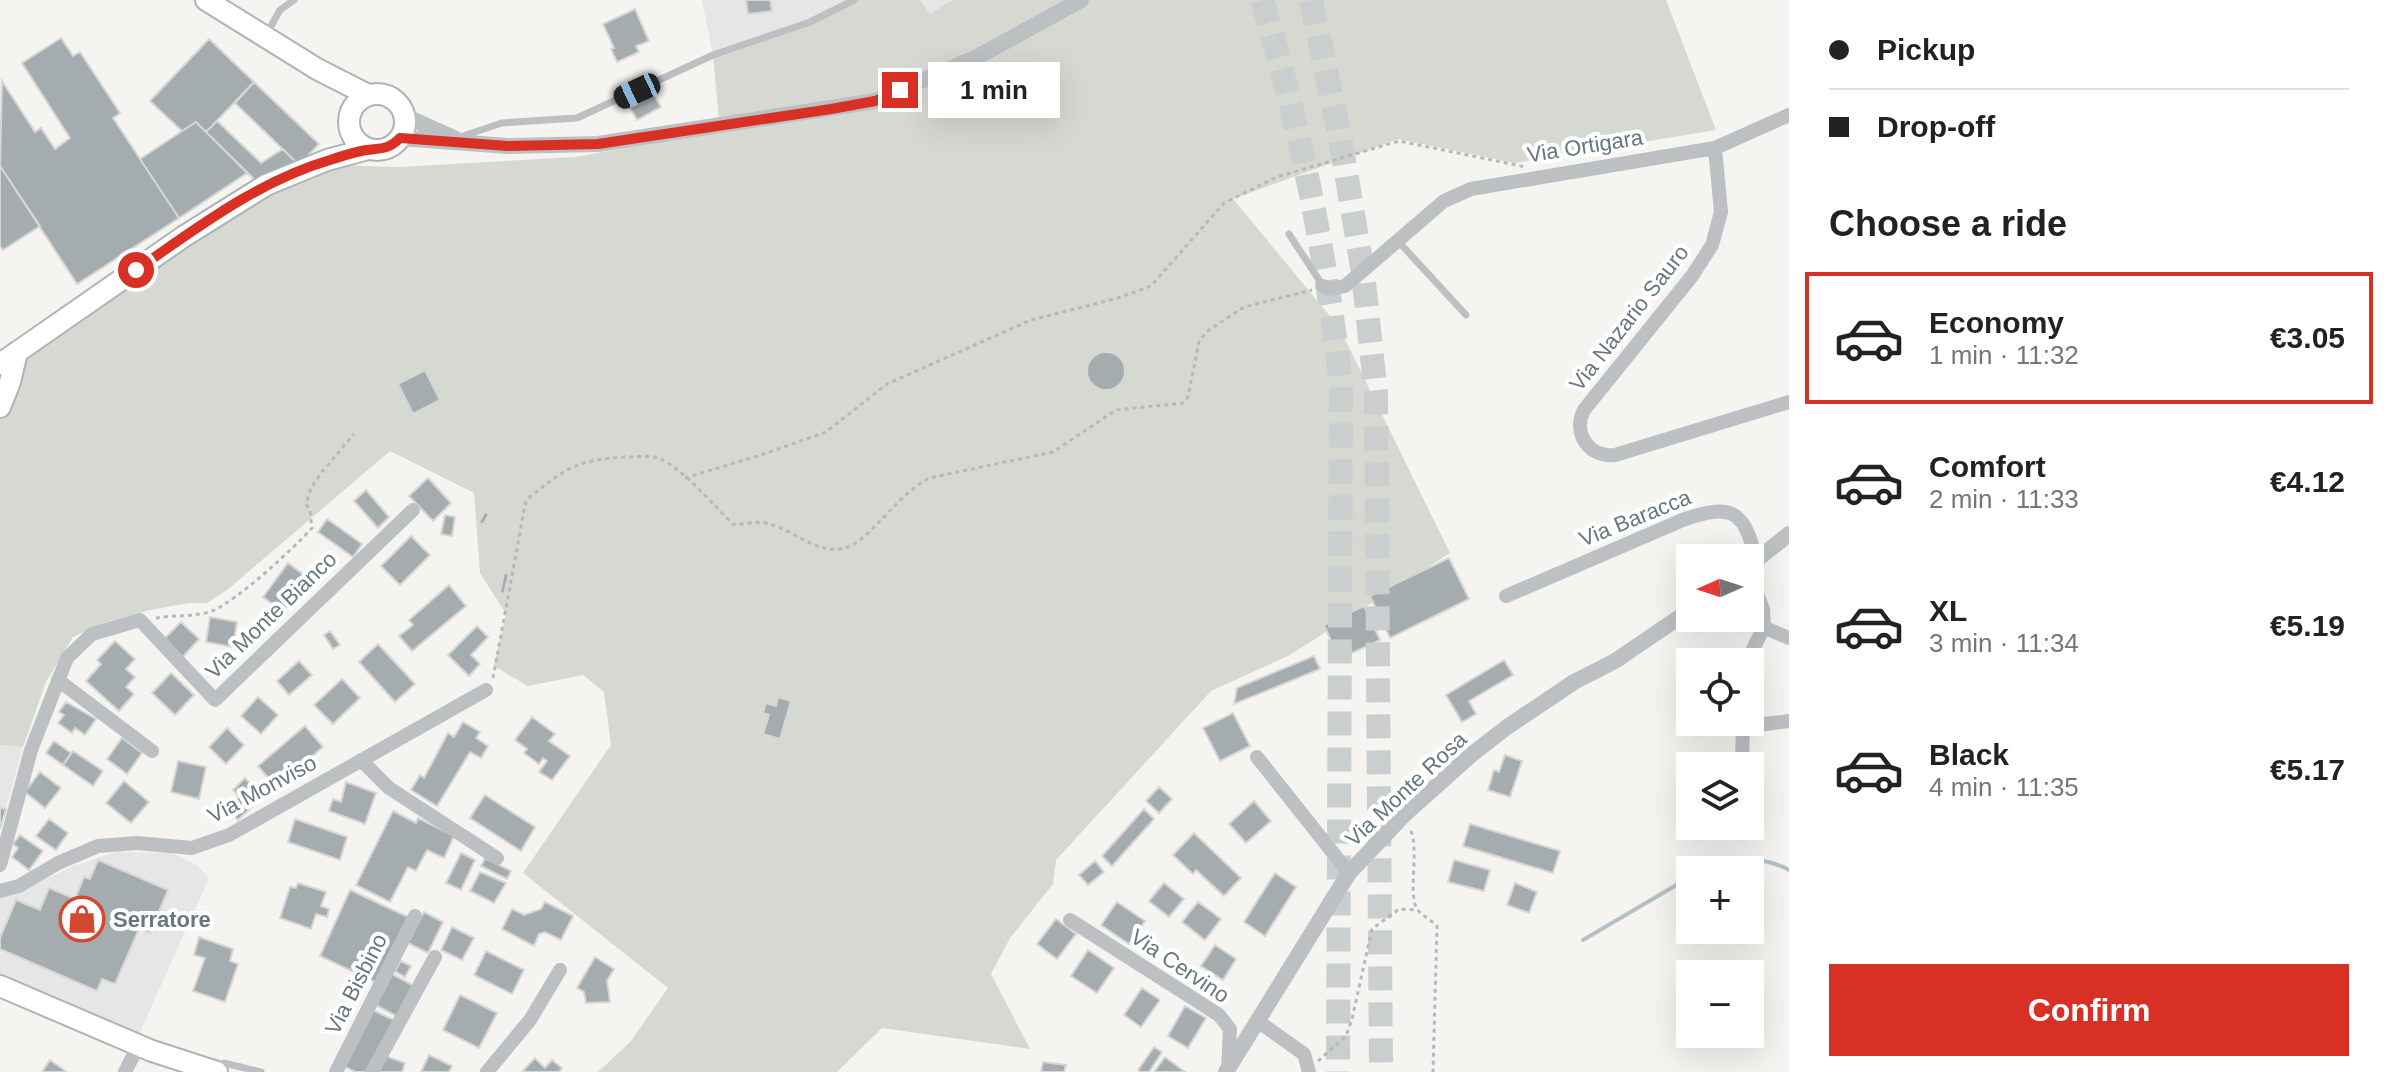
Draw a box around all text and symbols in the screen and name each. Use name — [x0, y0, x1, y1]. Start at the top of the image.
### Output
text: Pickup — [1877, 33, 1975, 66]
callout: 1 min — [928, 62, 1060, 118]
car — [610, 70, 664, 112]
route end — [882, 72, 918, 108]
text: 1 min — [960, 75, 1028, 105]
text: Drop-off — [1877, 110, 1995, 143]
street label: Via Ortigara — [1525, 124, 1645, 167]
text: Choose a ride — [1829, 203, 2067, 244]
street label: Via Nazario Sauro — [1564, 240, 1694, 396]
route start — [118, 252, 154, 288]
icon: car — [1833, 302, 1905, 374]
text: Economy — [1929, 306, 2064, 339]
text: €3.05 — [2270, 321, 2345, 354]
text: 1 min · 11:32 — [1929, 340, 2079, 370]
icon: car — [1833, 446, 1905, 518]
text: Comfort — [1929, 450, 2046, 483]
text: €4.12 — [2270, 465, 2345, 498]
street label: Via Baracca — [1576, 484, 1695, 552]
text: 2 min · 11:33 — [1929, 484, 2079, 514]
north arrow — [1676, 544, 1764, 632]
map controls — [1676, 544, 1764, 1048]
street label: Via Monte Bianco — [200, 546, 342, 684]
icon: car — [1833, 590, 1905, 662]
text: XL — [1929, 594, 1967, 627]
text: €5.19 — [2270, 609, 2345, 642]
text: 3 min · 11:34 — [1929, 628, 2079, 658]
button: locate — [1676, 648, 1764, 736]
street label: Via Monte Rosa — [1340, 726, 1472, 851]
icon: car — [1833, 734, 1905, 806]
text: Black — [1929, 738, 2009, 771]
street label: Via Monviso — [203, 750, 321, 828]
button: layers — [1676, 752, 1764, 840]
text: €5.17 — [2270, 753, 2345, 786]
text: 4 min · 11:35 — [1929, 772, 2079, 802]
button: + — [1676, 856, 1764, 944]
shop icon: Serratore — [58, 895, 106, 943]
place label: Serratore — [113, 907, 211, 932]
street label: Via Cervino — [1126, 924, 1234, 1008]
street label: Via Bisbino — [320, 929, 392, 1039]
button: − — [1676, 960, 1764, 1048]
button: Confirm — [1829, 964, 2349, 1056]

